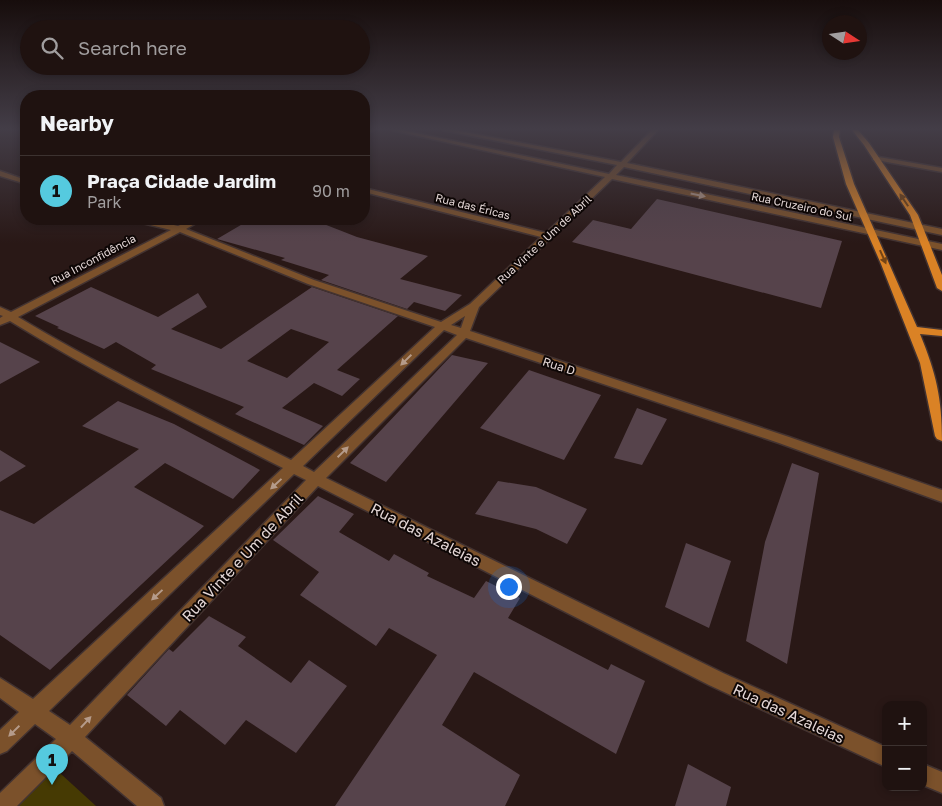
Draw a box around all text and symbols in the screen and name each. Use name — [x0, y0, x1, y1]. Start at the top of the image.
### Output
north arrow — [822, 15, 867, 60]
search box — [20, 20, 370, 75]
icon: search — [38, 34, 66, 62]
text: Search here — [78, 36, 187, 59]
text: Nearby — [40, 110, 114, 136]
text: Praça Cidade Jardim — [87, 169, 276, 192]
text: 1 — [52, 181, 60, 201]
text: 90 m — [312, 181, 350, 201]
street label: Rua Cruzeiro do Sul — [750, 189, 854, 223]
street label: Rua das Éricas — [434, 190, 512, 222]
one-way arrow — [690, 191, 705, 199]
text: Park — [87, 192, 122, 212]
street label: Rua Vinte e Um de Abril — [494, 192, 594, 286]
one-way arrow — [899, 193, 909, 207]
street label: Rua Inconfidência — [48, 231, 138, 287]
one-way arrow — [879, 250, 887, 264]
one-way arrow — [401, 354, 413, 366]
street label: Rua D — [541, 354, 577, 378]
one-way arrow — [337, 446, 349, 458]
one-way arrow — [270, 478, 282, 490]
street label: Rua Vinte e Um de Abril — [178, 489, 306, 625]
street label: Rua das Azaleias — [368, 499, 484, 569]
your location — [496, 574, 522, 600]
one-way arrow — [152, 589, 164, 601]
street label: Rua das Azaleias — [730, 679, 848, 747]
map controls — [882, 701, 927, 791]
button: + — [882, 701, 927, 746]
one-way arrow — [80, 716, 92, 728]
one-way arrow — [8, 725, 20, 737]
pin: 1 — [36, 744, 68, 785]
button: − — [882, 746, 927, 791]

